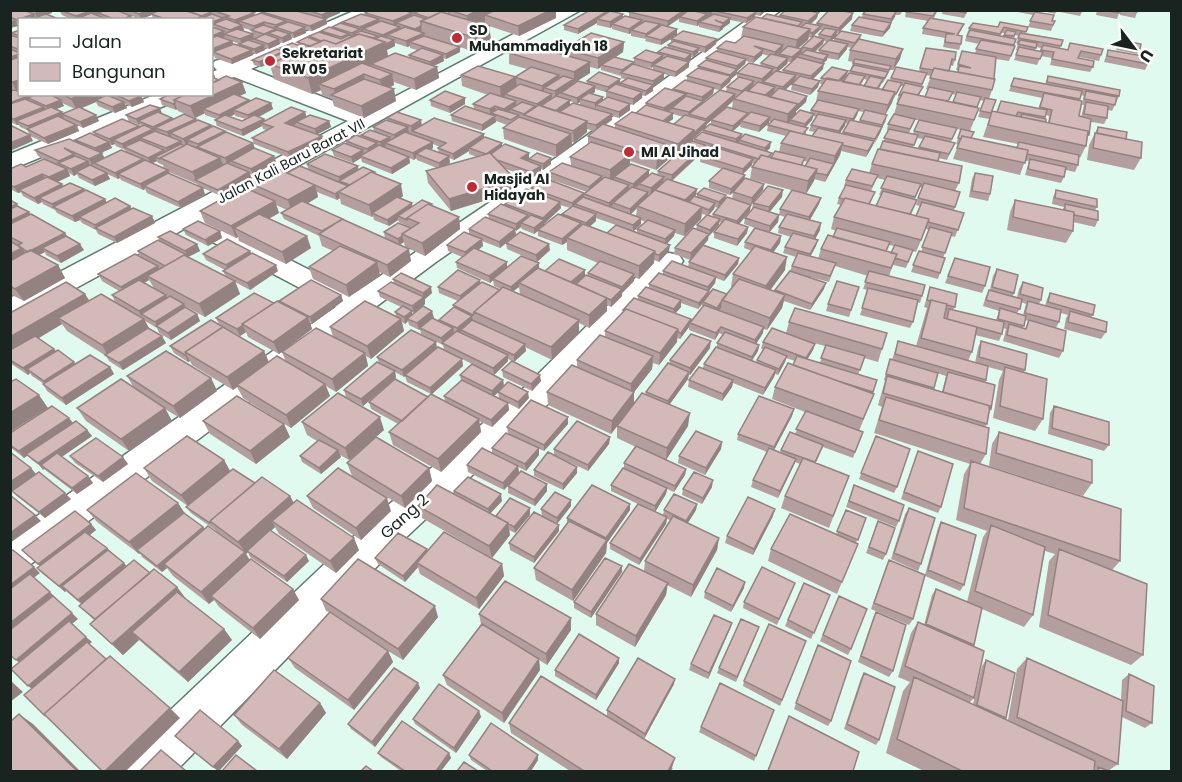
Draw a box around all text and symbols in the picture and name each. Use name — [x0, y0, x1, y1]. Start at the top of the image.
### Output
legend — [18, 18, 213, 96]
north arrow — [1104, 18, 1164, 78]
place label: SD Muhammadiyah 18 — [469, 20, 608, 56]
text: Jalan — [72, 29, 122, 54]
marker: SD Muhammadiyah 18 — [450, 31, 464, 45]
place label: Sekretariat RW 05 — [282, 43, 363, 79]
text: U — [1134, 45, 1159, 67]
marker: Sekretariat RW 05 — [263, 54, 277, 68]
text: Bangunan — [72, 59, 166, 84]
street label: Jalan Kali Baru Barat VII — [214, 113, 368, 209]
place label: MI Al Jihad — [641, 142, 719, 162]
marker: MI Al Jihad — [622, 145, 636, 159]
place label: Masjid Al Hidayah — [484, 169, 549, 205]
marker: Masjid Al Hidayah — [465, 180, 479, 194]
street label: Gang 2 — [375, 488, 434, 544]

